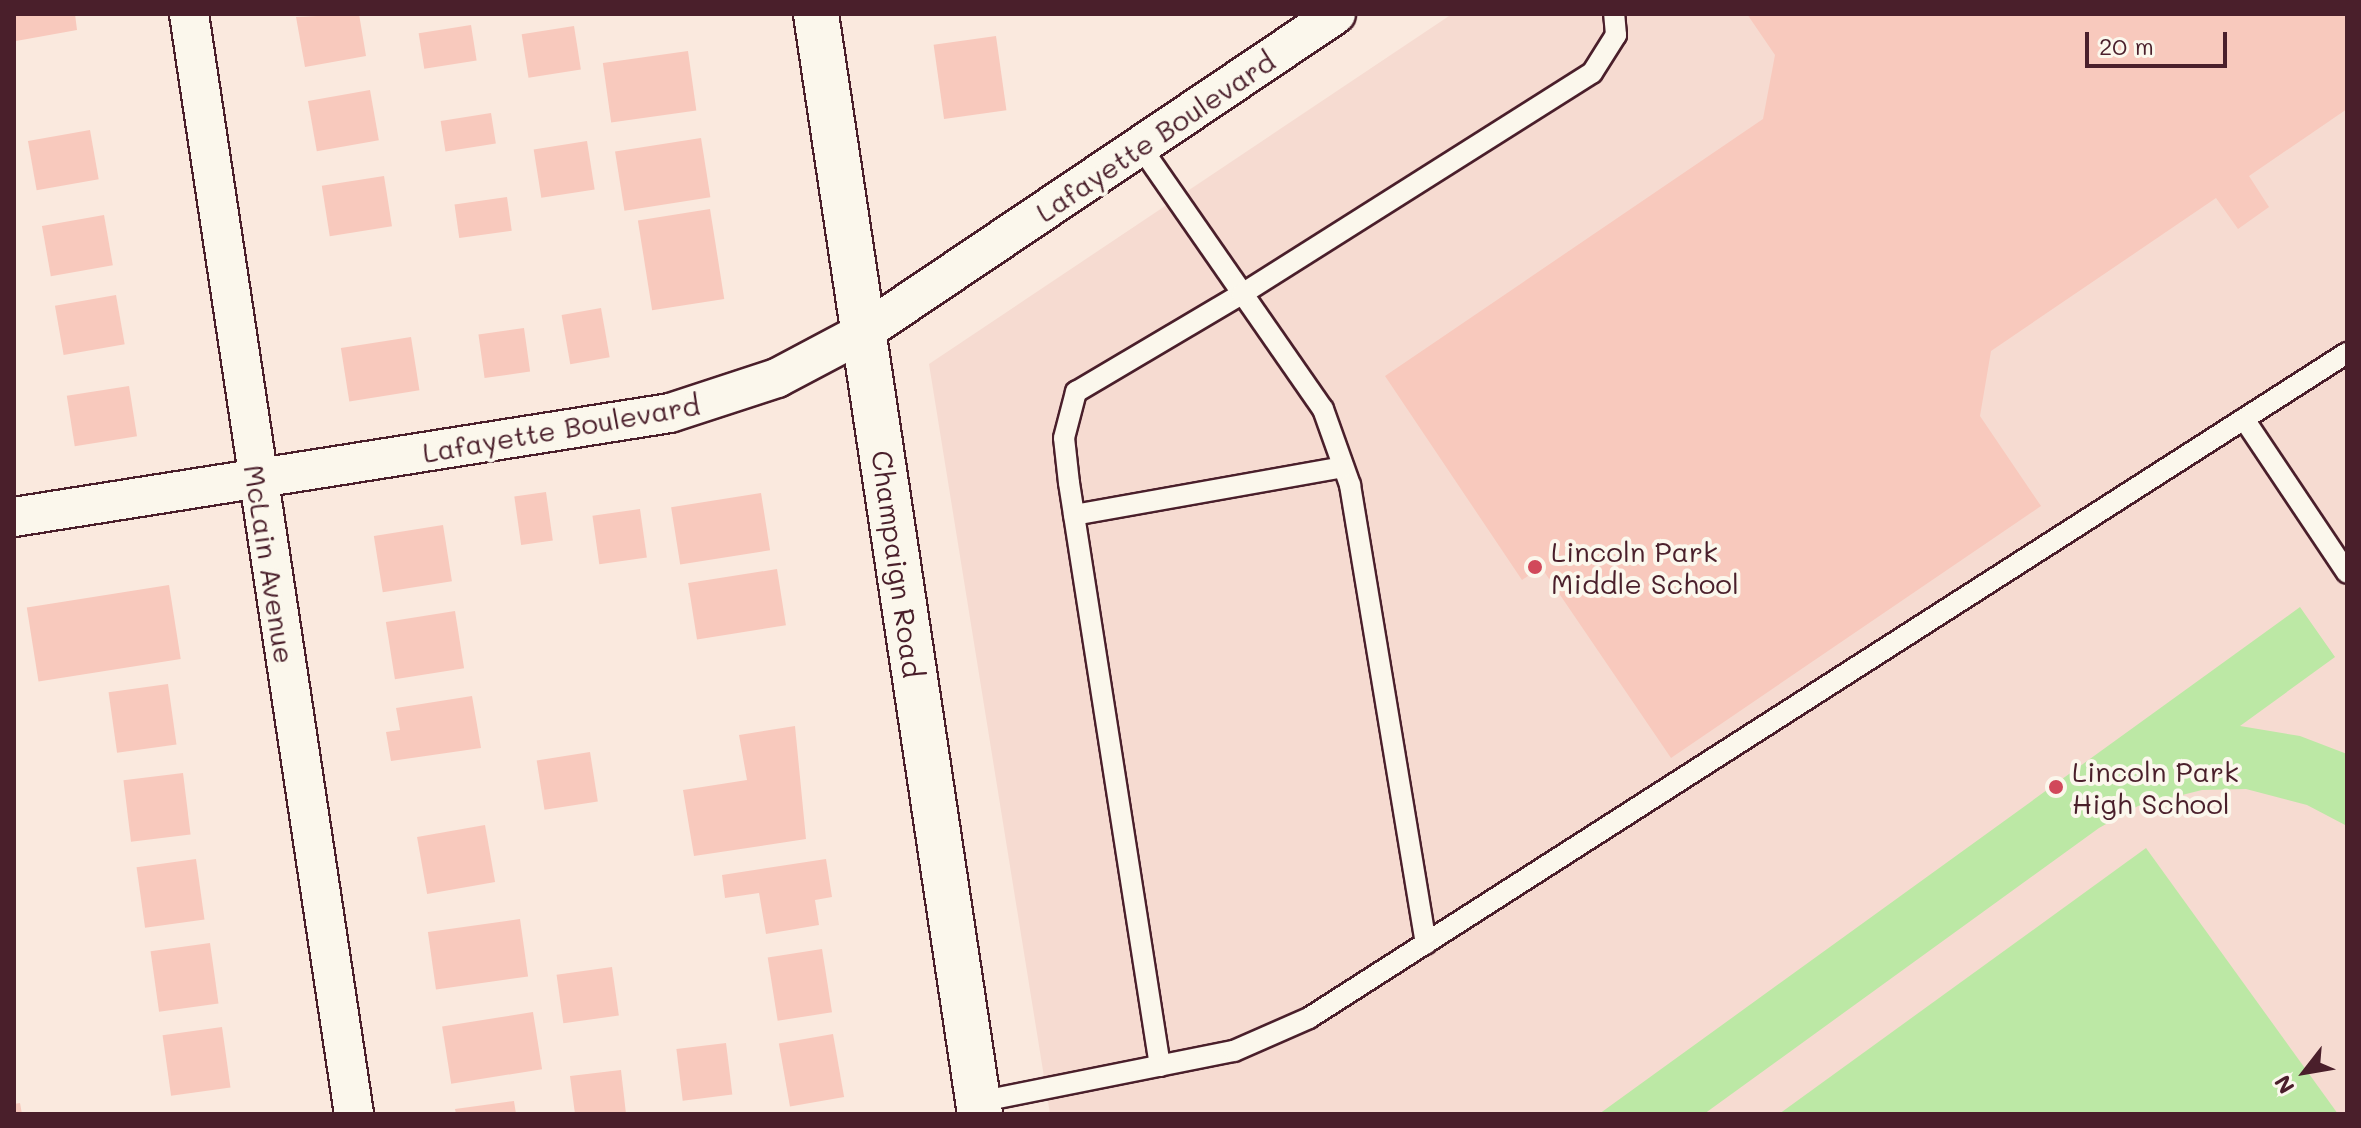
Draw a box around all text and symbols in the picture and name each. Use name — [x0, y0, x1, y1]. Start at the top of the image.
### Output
scale bar — [2089, 16, 2231, 66]
text: 20 m — [2099, 30, 2154, 61]
street label: Lafayette Boulevard — [1029, 43, 1281, 229]
street label: Lafayette Boulevard — [420, 387, 702, 469]
street label: Champaign Road — [865, 448, 931, 680]
street label: McLain Avenue — [238, 462, 302, 666]
place label: Lincoln Park Middle School — [1551, 534, 1739, 600]
marker: Lincoln Park Middle School — [1526, 558, 1544, 576]
place label: Lincoln Park High School — [2072, 754, 2239, 820]
marker: Lincoln Park High School — [2047, 778, 2065, 796]
north arrow — [2265, 1032, 2345, 1112]
text: N — [2267, 1070, 2301, 1099]

